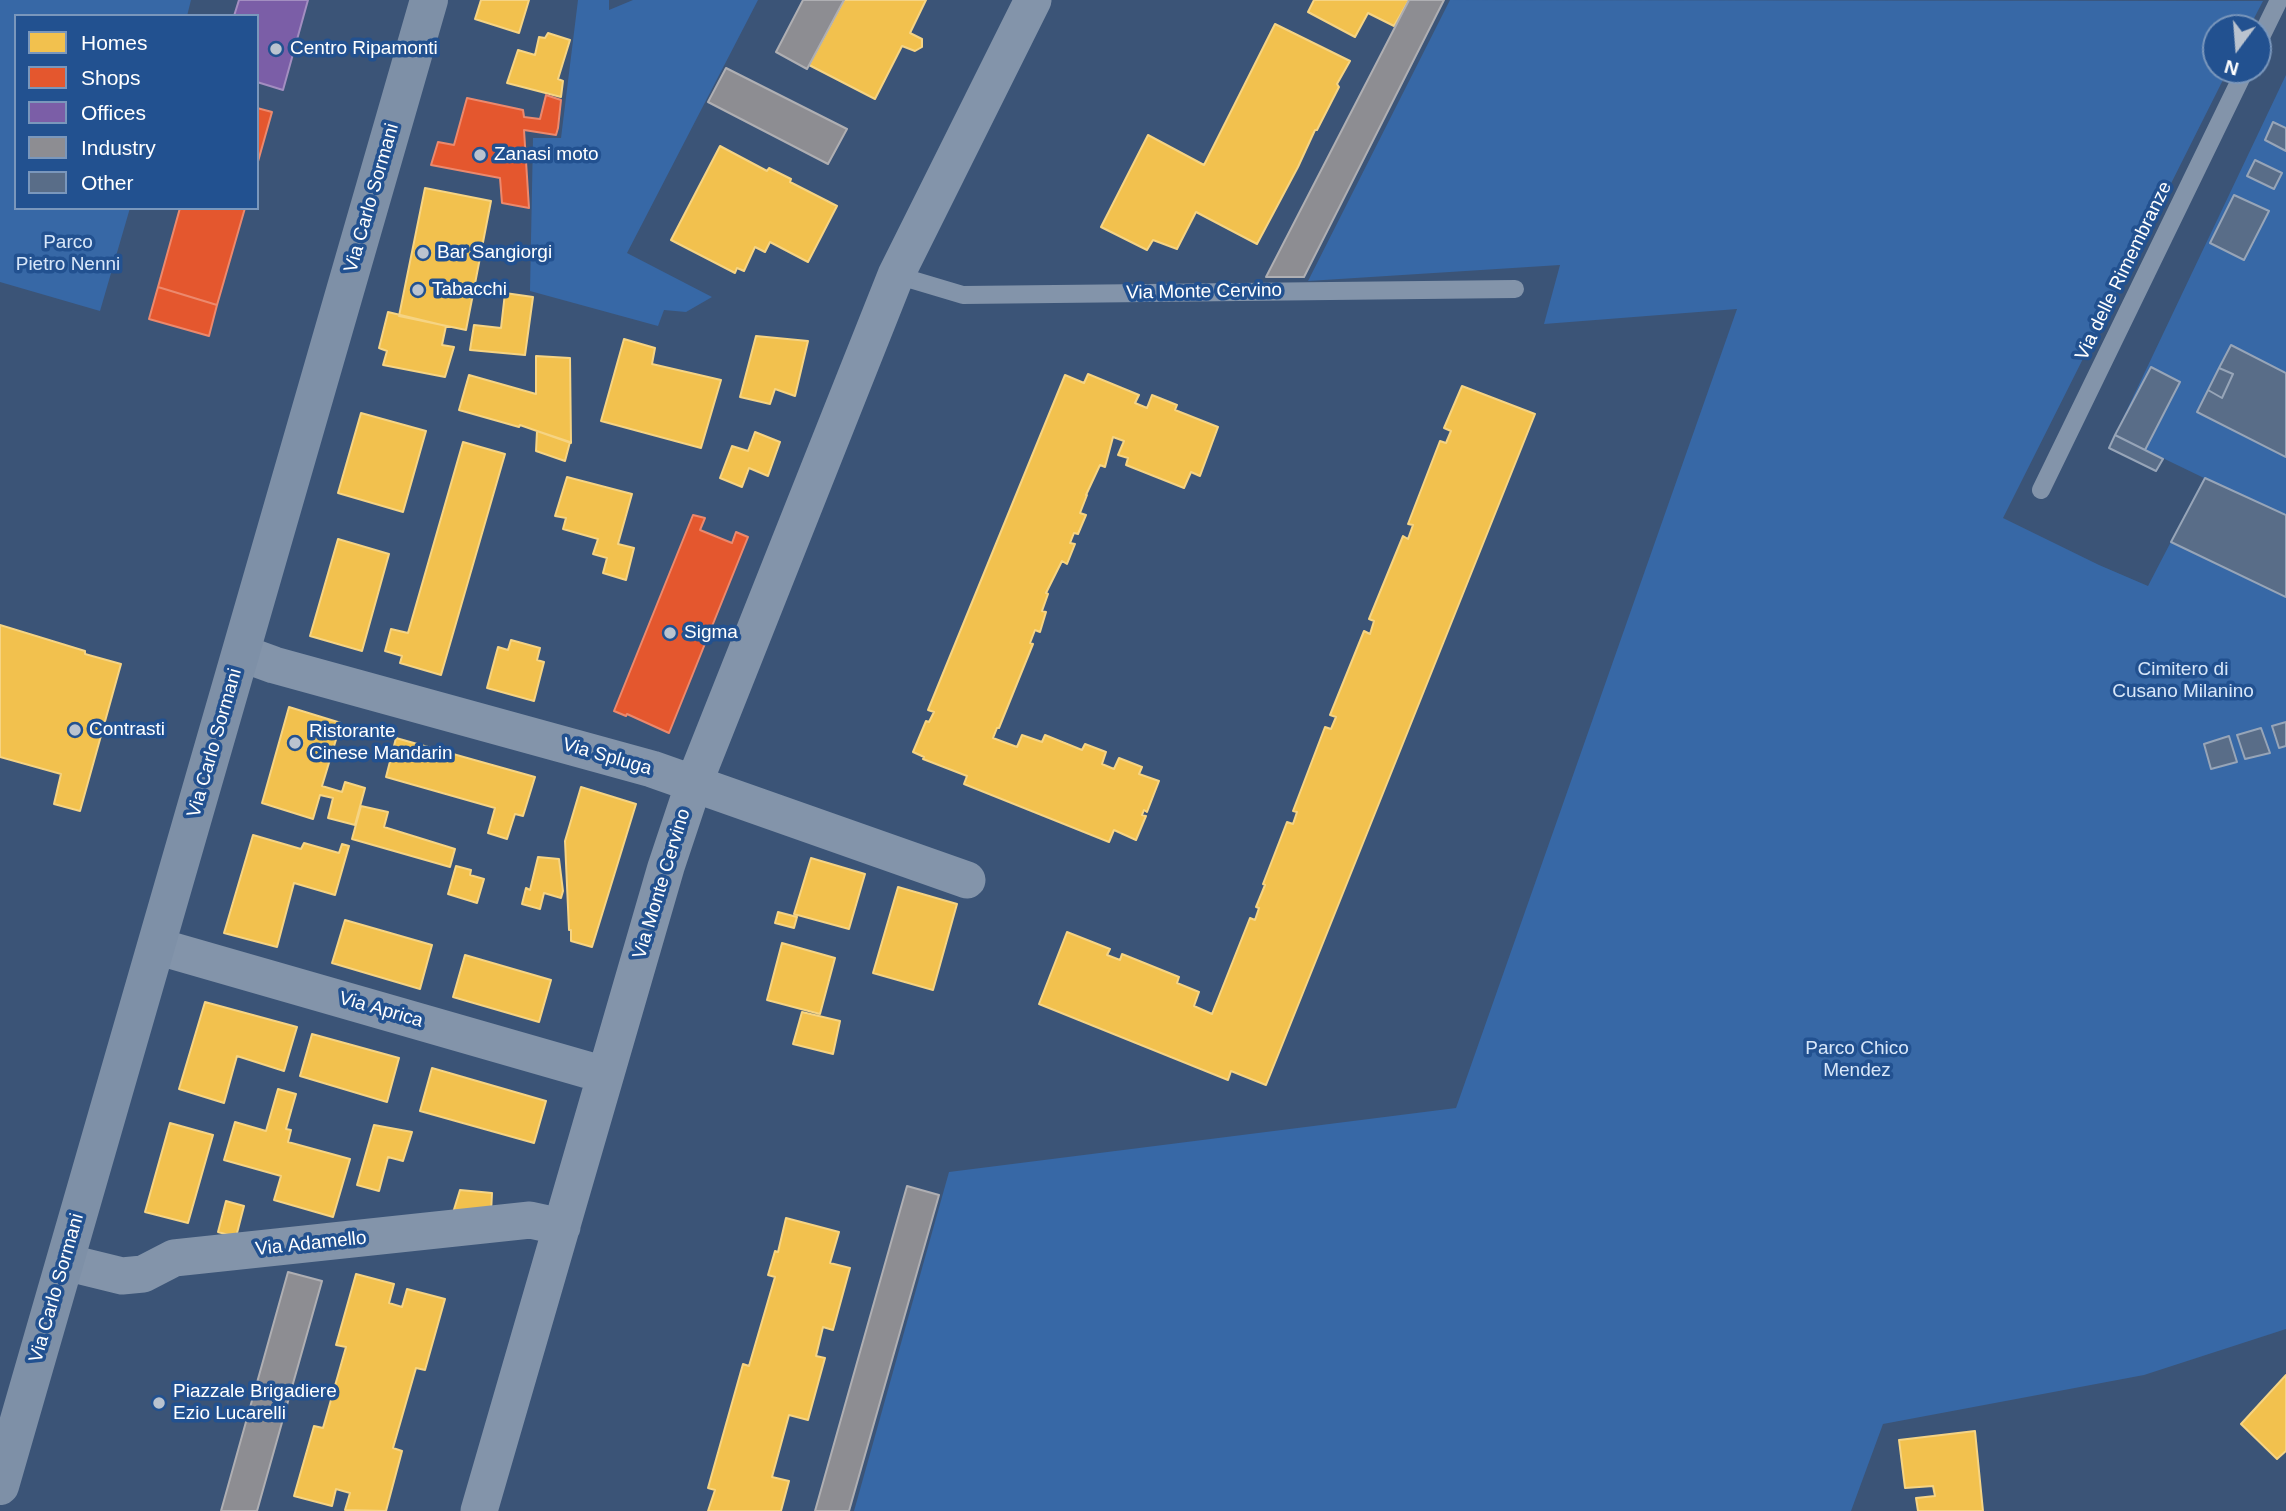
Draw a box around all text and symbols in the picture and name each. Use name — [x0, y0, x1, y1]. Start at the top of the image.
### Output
legend — [14, 14, 259, 210]
north arrow — [2202, 14, 2272, 84]
text: Homes — [81, 31, 148, 54]
place label: Centro Ripamonti — [290, 38, 438, 60]
marker: Centro Ripamonti — [268, 41, 284, 57]
text: N — [2222, 56, 2241, 80]
text: Shops — [81, 66, 141, 89]
text: Offices — [81, 101, 146, 124]
street label: Via Carlo Sormani — [340, 121, 404, 275]
text: Industry — [81, 136, 156, 159]
place label: Zanasi moto — [494, 144, 599, 166]
marker: Zanasi moto — [472, 147, 488, 163]
text: Other — [81, 171, 134, 194]
street label: Via delle Rimembranze — [2071, 178, 2177, 364]
park label: Parco Pietro Nenni — [16, 232, 120, 276]
place label: Bar Sangiorgi — [437, 242, 552, 264]
marker: Bar Sangiorgi — [415, 245, 431, 261]
place label: Tabacchi — [432, 279, 507, 301]
street label: Via Monte Cervino — [1126, 279, 1282, 305]
marker: Tabacchi — [410, 282, 426, 298]
place label: Sigma — [684, 622, 738, 644]
marker: Sigma — [662, 625, 678, 641]
park label: Cimitero di Cusano Milanino — [2112, 659, 2254, 703]
street label: Via Carlo Sormani — [183, 666, 247, 820]
place label: Contrasti — [89, 719, 165, 741]
place label: Ristorante Cinese Mandarin — [309, 721, 453, 765]
marker: Contrasti — [67, 722, 83, 738]
street label: Via Spluga — [560, 733, 654, 781]
marker: Ristorante Cinese Mandarin — [287, 735, 303, 751]
street label: Via Monte Cervino — [628, 806, 696, 962]
street label: Via Aprica — [336, 987, 426, 1033]
park label: Parco Chico Mendez — [1805, 1038, 1909, 1082]
street label: Via Carlo Sormani — [25, 1211, 89, 1365]
street label: Via Adamello — [254, 1227, 368, 1261]
place label: Piazzale Brigadiere Ezio Lucarelli — [173, 1381, 337, 1425]
marker: Piazzale Brigadiere Ezio Lucarelli — [151, 1395, 167, 1411]

